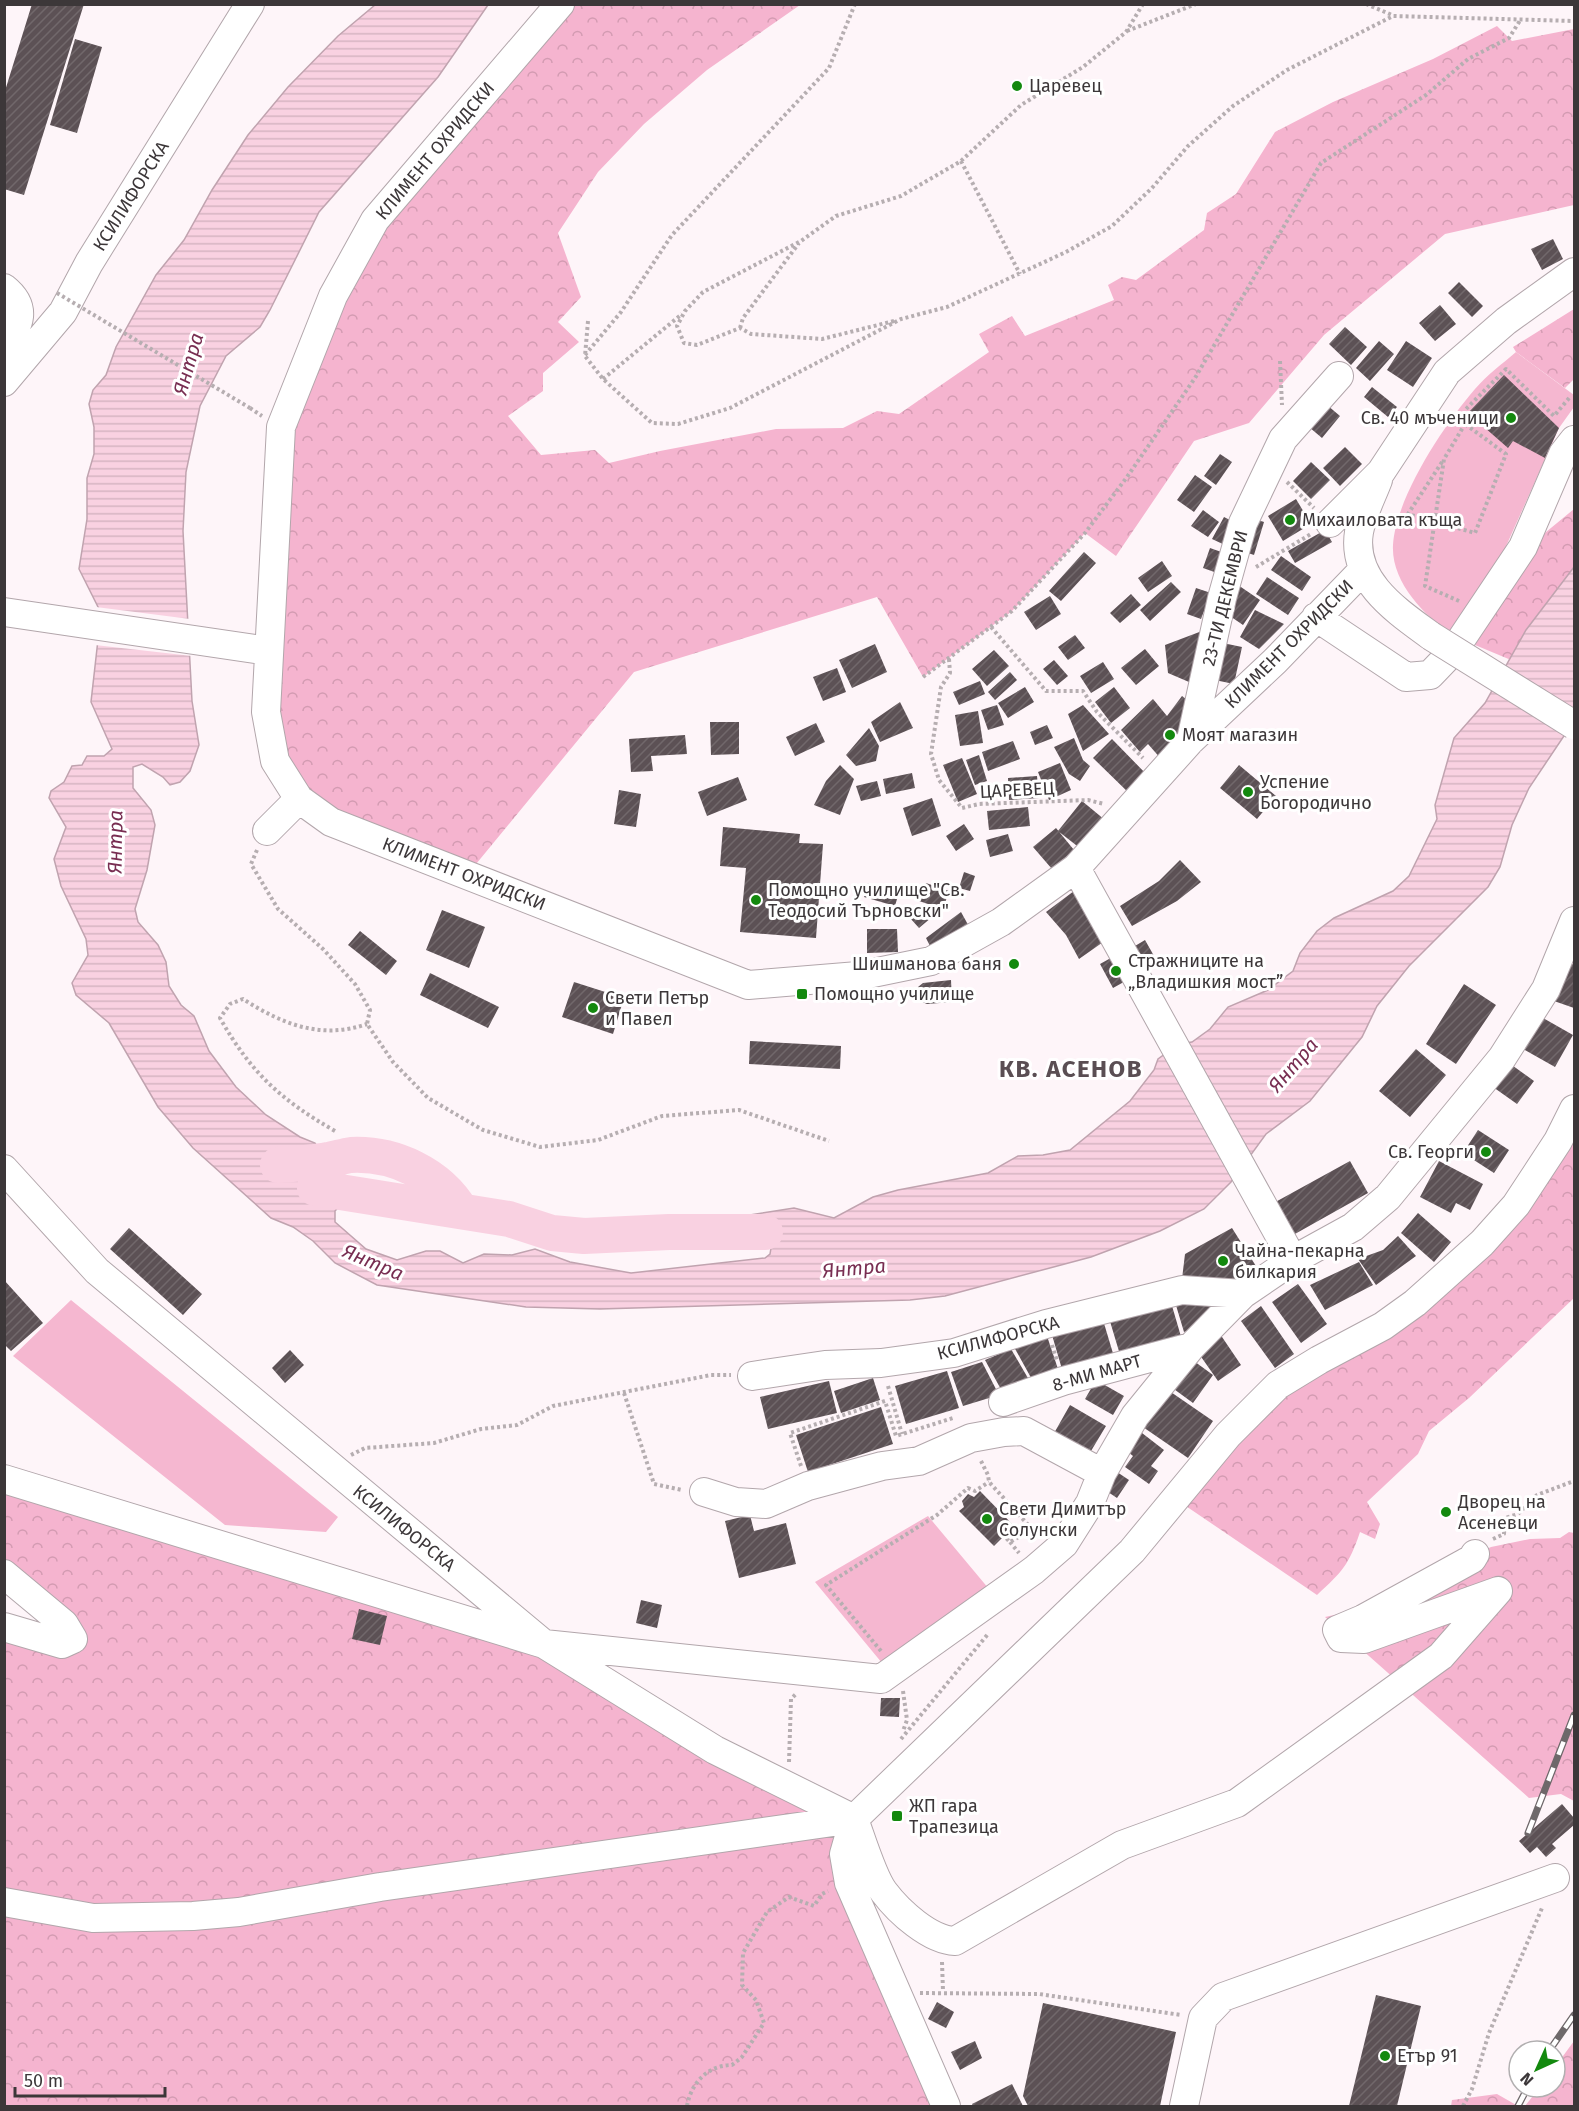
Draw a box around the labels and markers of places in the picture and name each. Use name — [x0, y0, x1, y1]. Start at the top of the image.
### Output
place label: Царевец — [1029, 75, 1102, 97]
marker: Царевец — [1010, 79, 1024, 93]
place label: Св. 40 мъченици — [1361, 407, 1499, 429]
marker: Св. 40 мъченици — [1504, 411, 1518, 425]
place label: Михаиловата къща — [1302, 509, 1462, 531]
marker: Михаиловата къща — [1283, 513, 1297, 527]
place label: Моят магазин — [1182, 724, 1298, 746]
marker: Моят магазин — [1163, 728, 1177, 742]
place label: Успение Богородично — [1260, 771, 1372, 814]
marker: Успение Богородично — [1241, 785, 1255, 799]
place label: Помощно училище "Св. Теодосий Търновски" — [768, 879, 965, 922]
marker: Помощно училище "Св. Теодосий Търновски" — [749, 893, 763, 907]
place label: Стражниците на „Владишкия мост” — [1128, 950, 1283, 993]
place label: Шишманова баня — [852, 953, 1002, 975]
marker: Шишманова баня — [1007, 957, 1021, 971]
marker: Стражниците на „Владишкия мост” — [1109, 964, 1123, 978]
place label: Помощно училище — [814, 983, 974, 1005]
place label: Свети Петър и Павел — [605, 987, 709, 1030]
marker: Помощно училище — [795, 987, 809, 1001]
marker: Свети Петър и Павел — [586, 1001, 600, 1015]
place label: Св. Георги — [1388, 1141, 1474, 1163]
marker: Св. Георги — [1479, 1145, 1493, 1159]
place label: Чайна-пекарна билкария — [1235, 1240, 1365, 1283]
marker: Чайна-пекарна билкария — [1216, 1254, 1230, 1268]
place label: Дворец на Асеневци — [1457, 1491, 1546, 1534]
place label: Свети Димитър Солунски — [999, 1498, 1126, 1541]
marker: Дворец на Асеневци — [1439, 1505, 1453, 1519]
marker: Свети Димитър Солунски — [980, 1512, 994, 1526]
place label: ЖП гара Трапезица — [909, 1795, 999, 1838]
marker: ЖП гара Трапезица — [890, 1809, 904, 1823]
place label: Етър 91 — [1397, 2045, 1458, 2067]
marker: Етър 91 — [1378, 2049, 1392, 2063]

